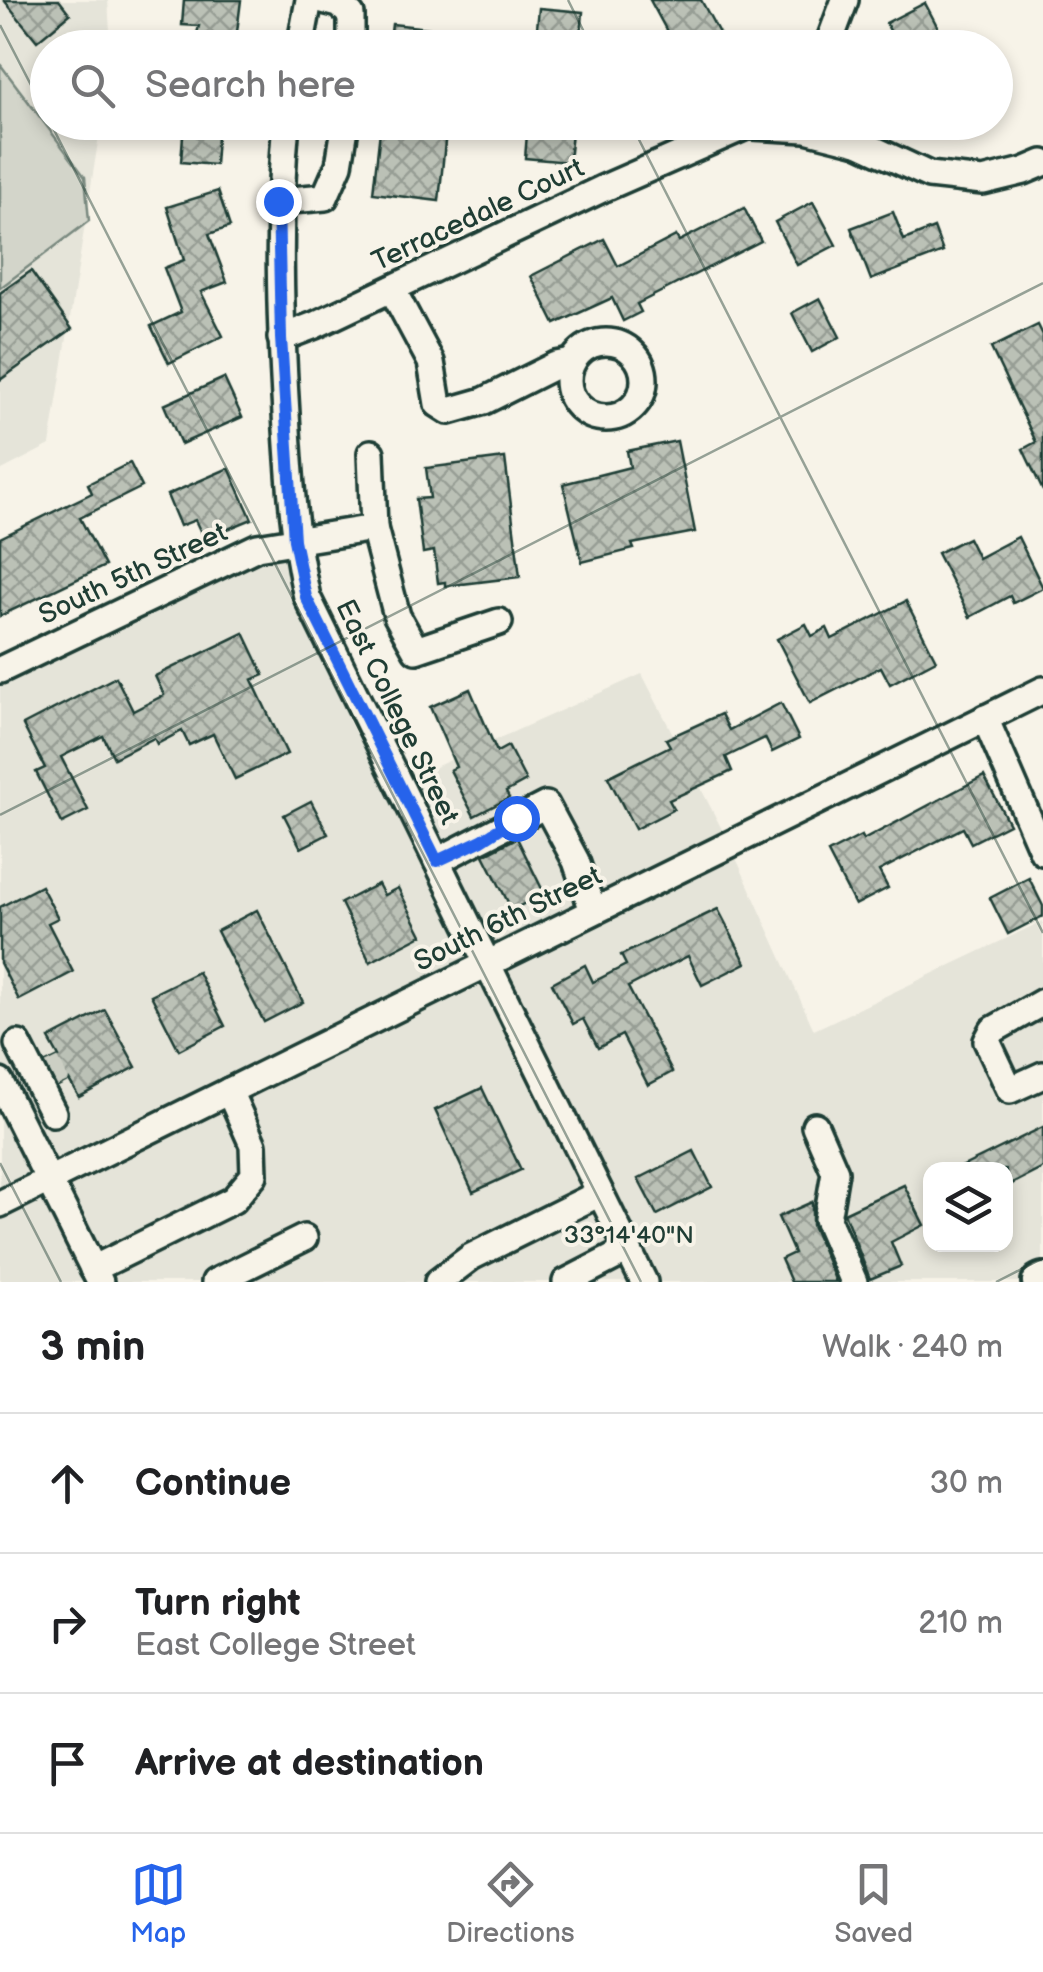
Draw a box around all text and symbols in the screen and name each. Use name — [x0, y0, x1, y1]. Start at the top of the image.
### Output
search box — [30, 30, 1013, 140]
icon: search — [65, 58, 120, 113]
text: Search here — [145, 63, 356, 108]
street label: Terracedale Court — [367, 151, 589, 279]
route end — [256, 179, 302, 225]
street label: South 5th Street — [34, 516, 233, 632]
street label: East College Street — [328, 594, 466, 830]
route start — [494, 796, 540, 842]
street label: South 6th Street — [409, 859, 608, 979]
map controls — [923, 1162, 1013, 1252]
button: layers — [923, 1162, 1013, 1252]
text: 33°14'40"N — [564, 1220, 694, 1251]
text: 3 min — [40, 1322, 145, 1373]
text: Walk · 240 m — [822, 1328, 1003, 1367]
icon: ahead — [40, 1456, 95, 1511]
text: Continue — [135, 1461, 291, 1506]
text: 30 m — [929, 1464, 1003, 1503]
text: Turn right — [135, 1581, 300, 1626]
icon: right — [40, 1596, 95, 1651]
text: 210 m — [918, 1604, 1003, 1643]
text: East College Street — [135, 1626, 416, 1665]
icon: arrive — [40, 1736, 95, 1791]
text: Arrive at destination — [135, 1741, 484, 1786]
tab: Map — [130, 1857, 186, 1950]
tab: Directions — [446, 1857, 575, 1950]
tab: Saved — [835, 1857, 913, 1950]

